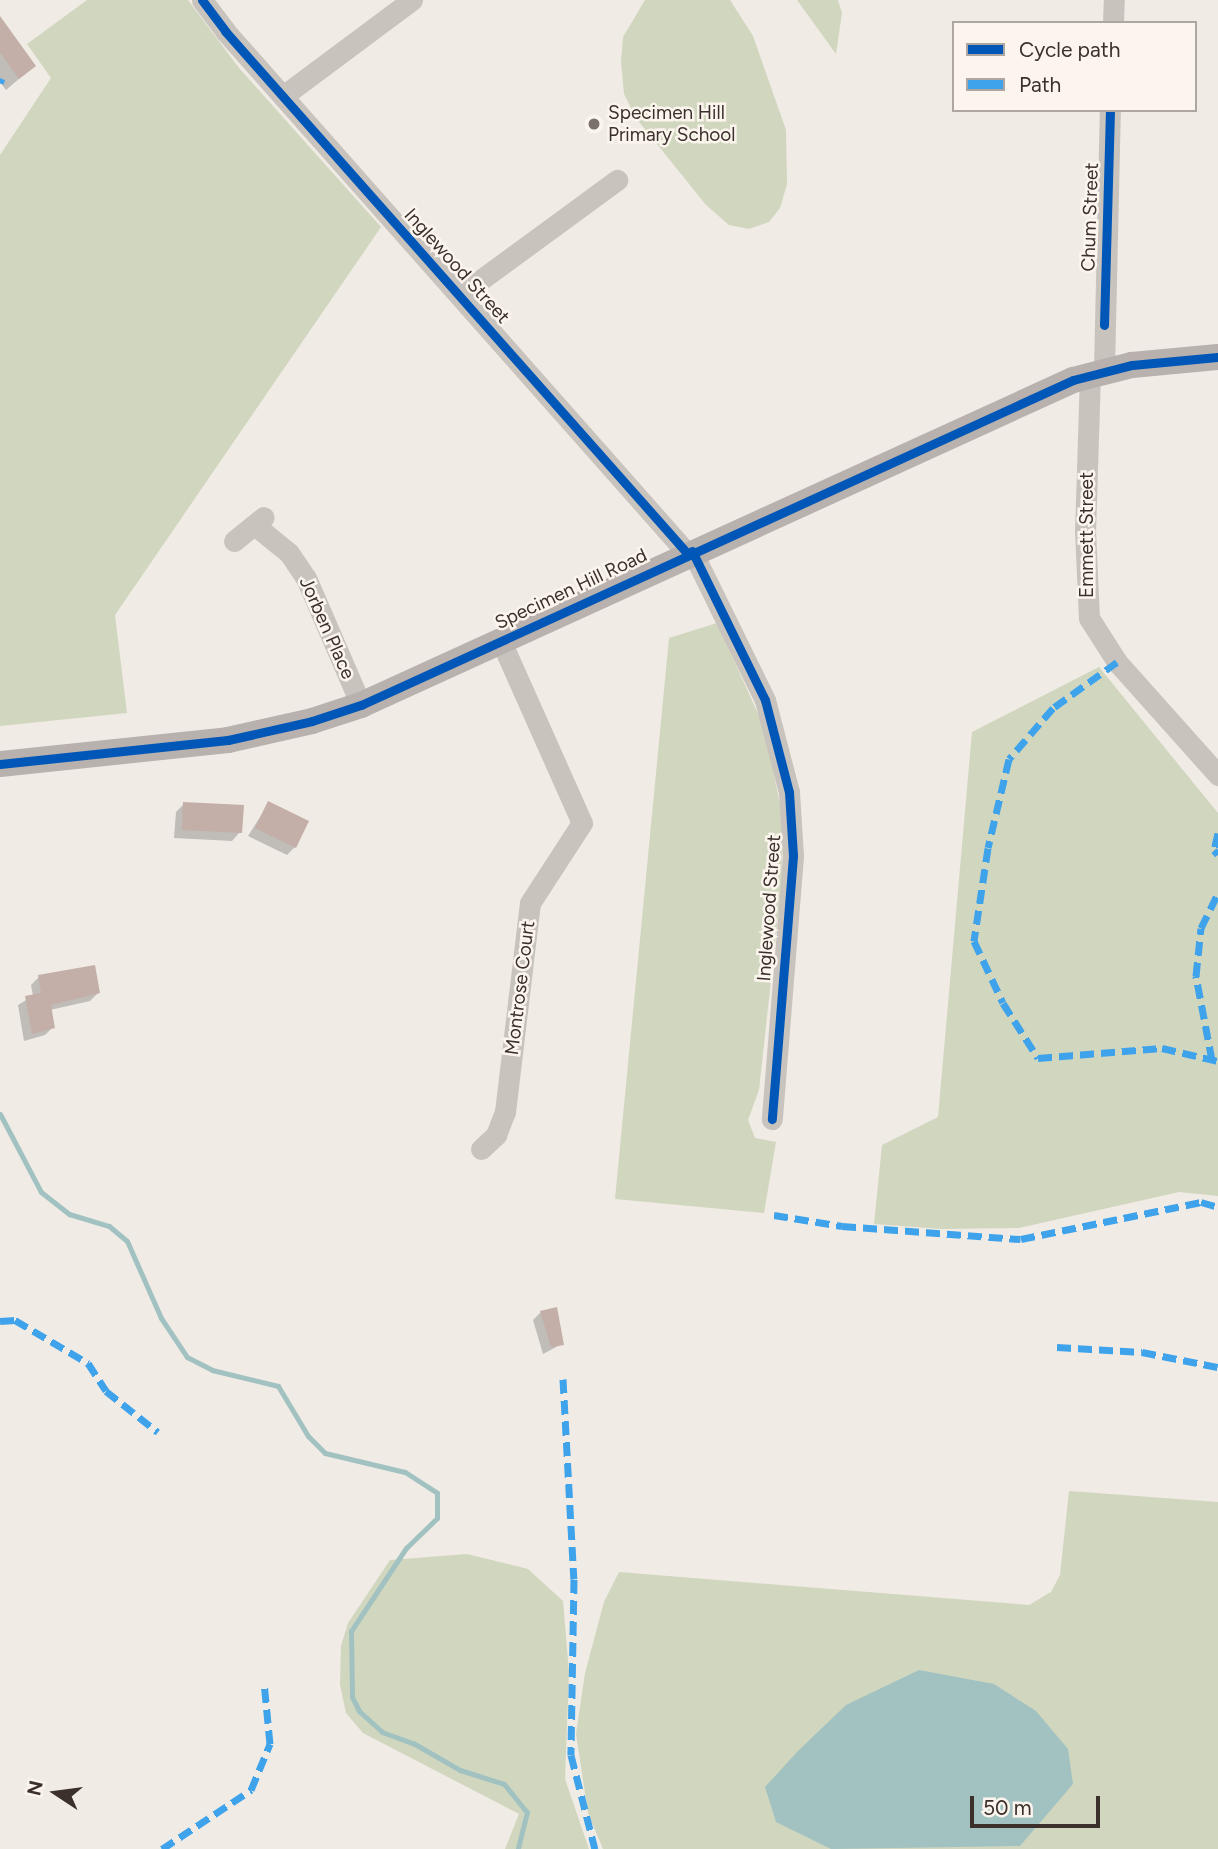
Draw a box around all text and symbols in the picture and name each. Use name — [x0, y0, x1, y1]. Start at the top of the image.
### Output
legend — [952, 21, 1197, 112]
text: Cycle path — [1019, 37, 1120, 62]
text: Path — [1019, 72, 1061, 97]
place label: Specimen Hill Primary School — [608, 102, 735, 146]
marker: Specimen Hill Primary School — [586, 116, 602, 132]
street label: Chum Street — [1077, 162, 1103, 272]
street label: Inglewood Street — [399, 204, 515, 328]
street label: Emmett Street — [1076, 472, 1098, 598]
street label: Specimen Hill Road — [491, 544, 651, 634]
street label: Jorben Place — [294, 573, 360, 683]
street label: Inglewood Street — [753, 834, 785, 982]
street label: Montrose Court — [500, 920, 540, 1056]
north arrow — [21, 1758, 91, 1828]
text: N — [22, 1778, 48, 1798]
scale bar — [973, 1783, 1102, 1827]
text: 50 m — [983, 1795, 1032, 1820]

